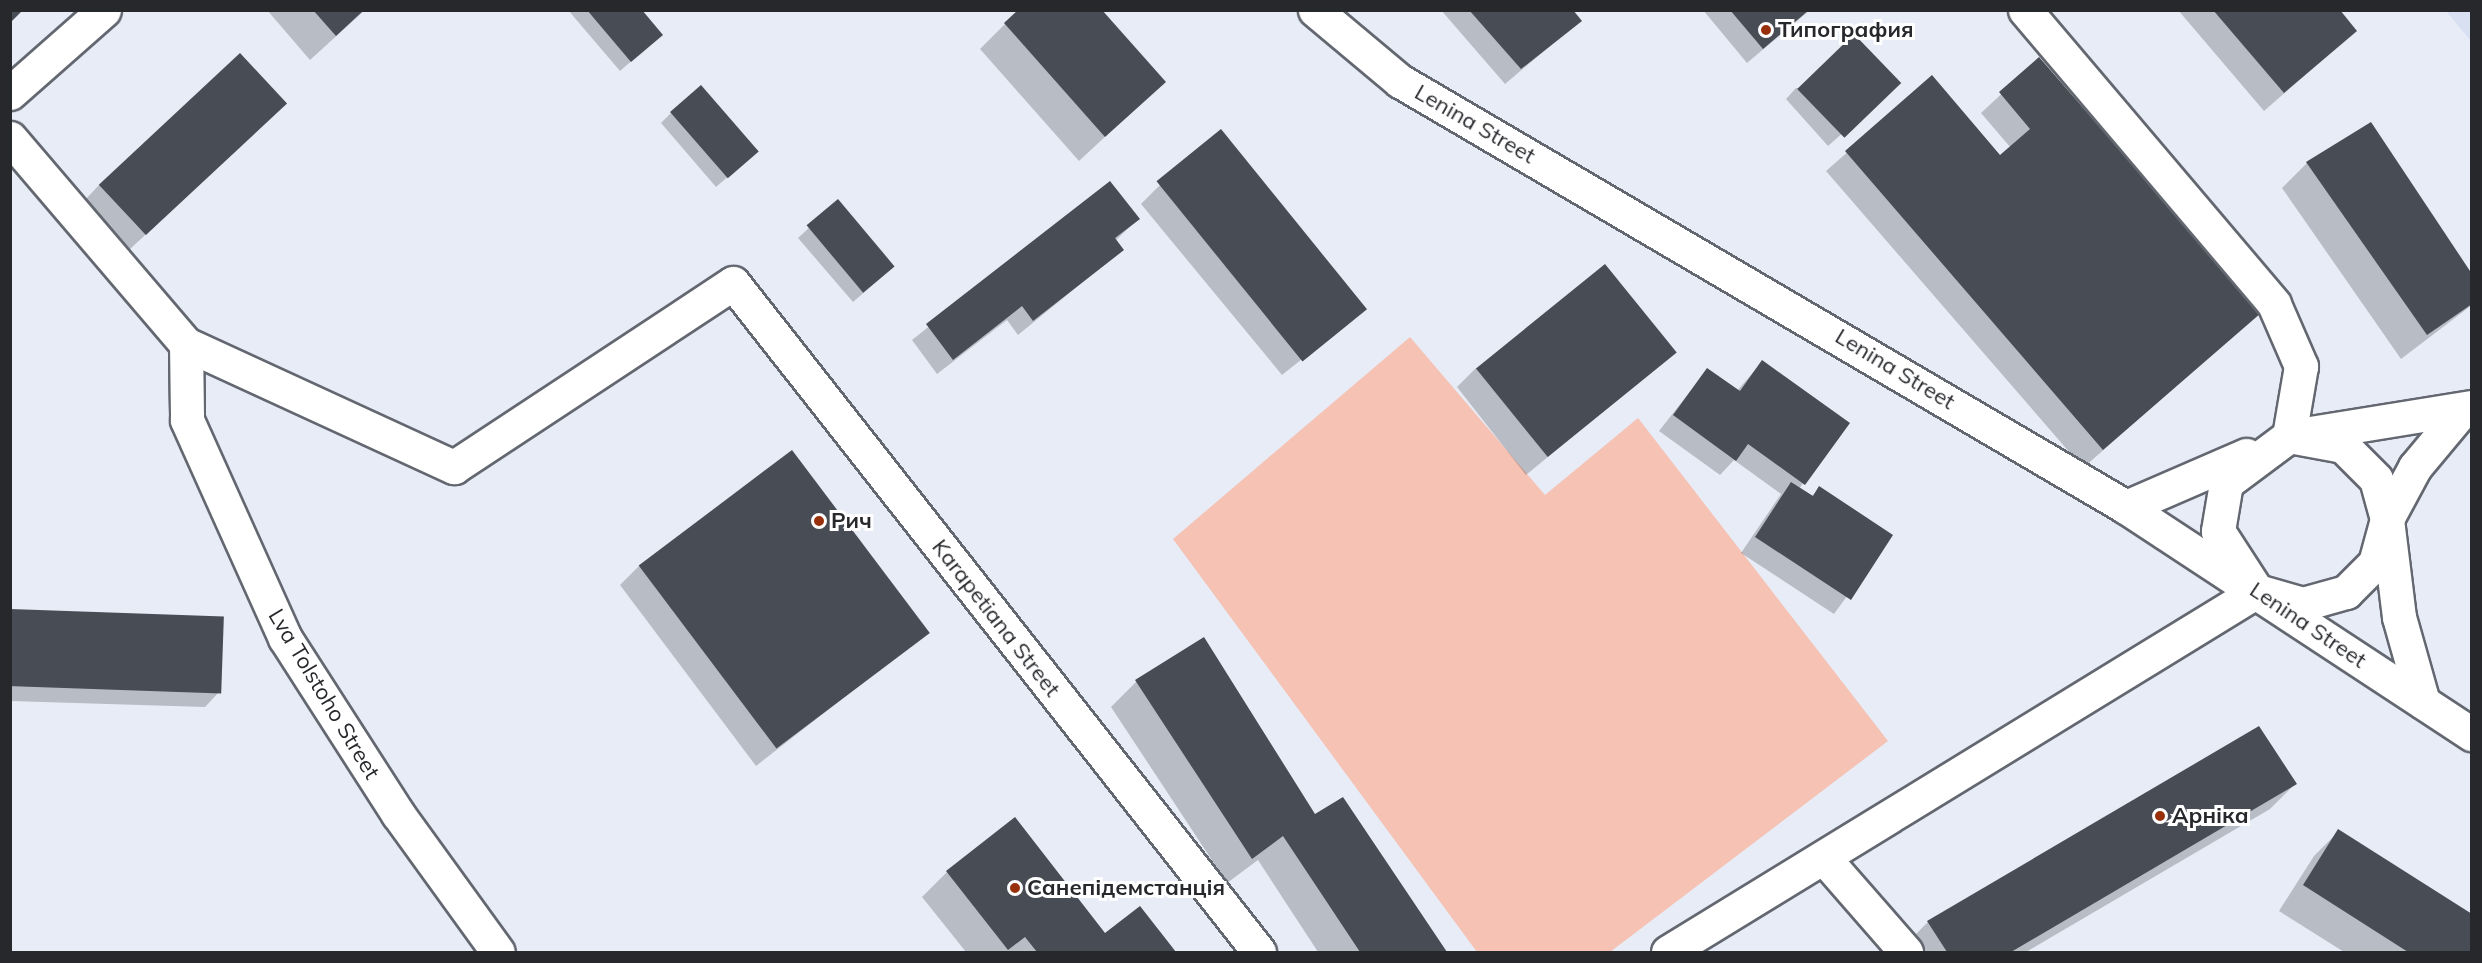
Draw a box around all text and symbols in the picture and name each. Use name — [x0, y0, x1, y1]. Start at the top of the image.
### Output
place label: Типография — [1778, 17, 1913, 43]
marker: Типография — [1759, 23, 1773, 37]
street label: Lenina Street — [1410, 79, 1540, 169]
street label: Lenina Street — [1830, 323, 1960, 415]
place label: Рич — [831, 508, 872, 534]
marker: Рич — [812, 514, 826, 528]
street label: Karapetiana Street — [926, 534, 1066, 702]
street label: Lenina Street — [2245, 576, 2371, 674]
street label: Lva Tolstoho Street — [263, 604, 385, 784]
place label: Арніка — [2172, 803, 2249, 829]
marker: Арніка — [2153, 809, 2167, 823]
place label: Санепідемстанція — [1027, 875, 1225, 901]
marker: Санепідемстанція — [1008, 881, 1022, 895]

